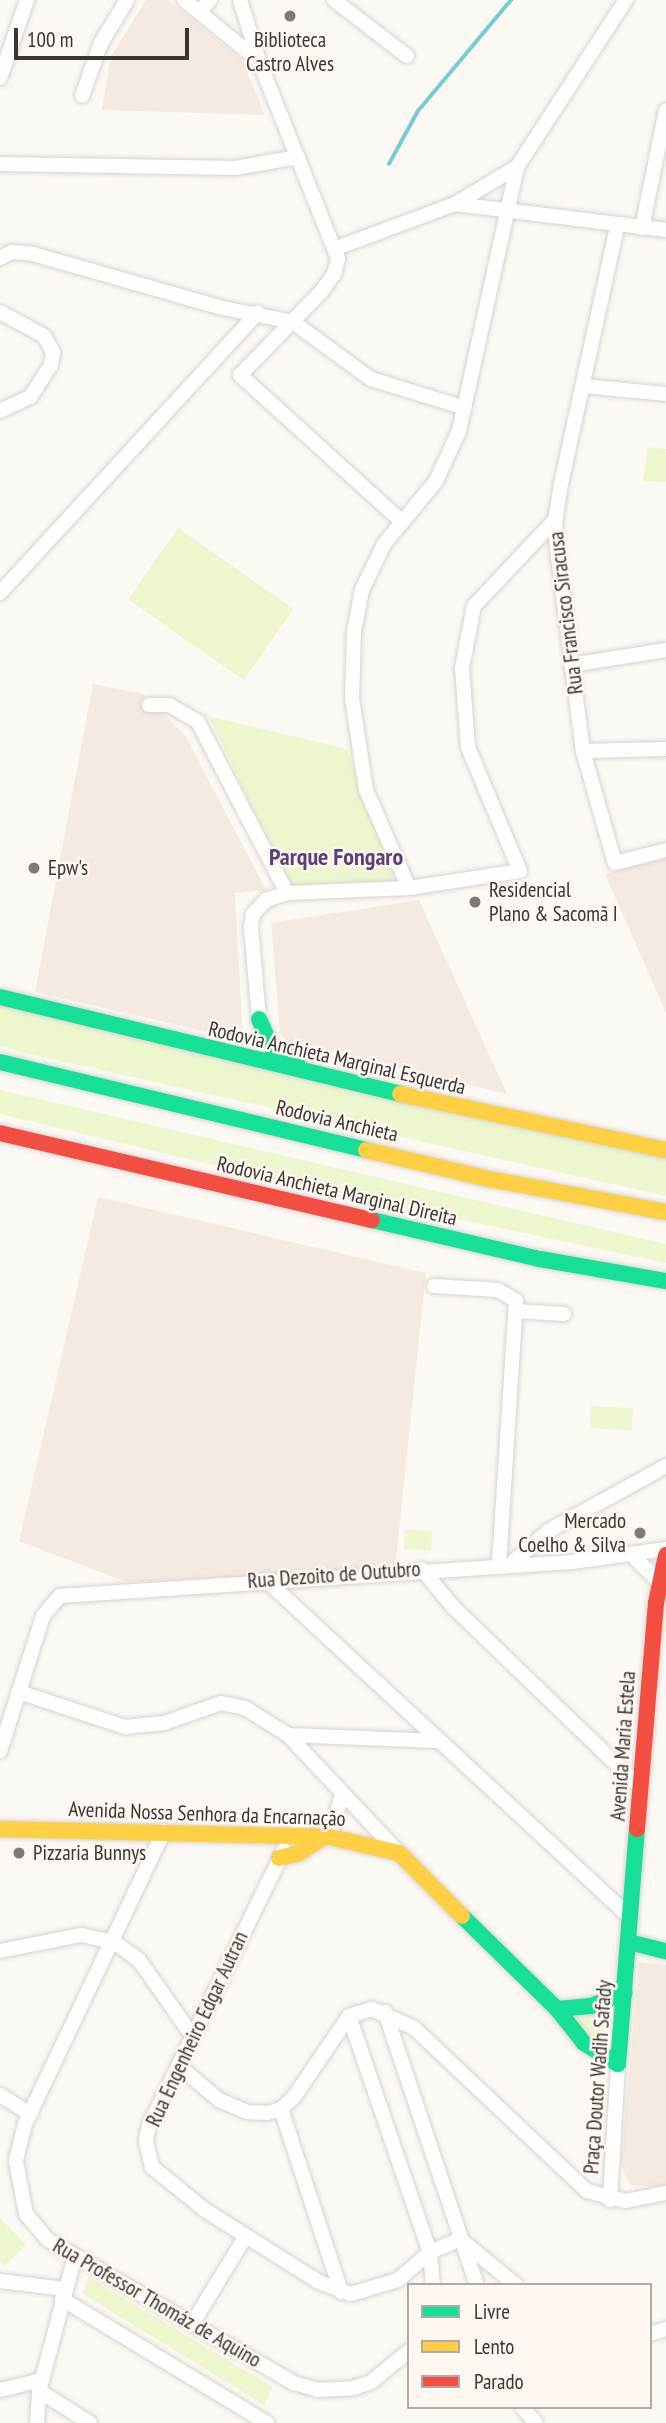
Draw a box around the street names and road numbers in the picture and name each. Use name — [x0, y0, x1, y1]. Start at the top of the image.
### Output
street label: Rua Francisco Siracusa — [544, 530, 588, 696]
street label: Rodovia Anchieta Marginal Esquerda — [206, 1016, 468, 1100]
street label: Rodovia Anchieta — [273, 1095, 401, 1147]
street label: Rodovia Anchieta Marginal Direita — [214, 1151, 460, 1231]
street label: Rua Dezoito de Outubro — [247, 1556, 421, 1594]
street label: Avenida Maria Estela — [605, 1670, 641, 1822]
street label: Avenida Nossa Senhora da Encarnação — [68, 1797, 346, 1831]
street label: Rua Engenheiro Edgar Autran — [141, 1927, 253, 2131]
street label: Praça Doutor Wadih Safady — [579, 1979, 617, 2175]
street label: Rua Professor Thomáz de Aquino — [48, 2233, 266, 2373]

